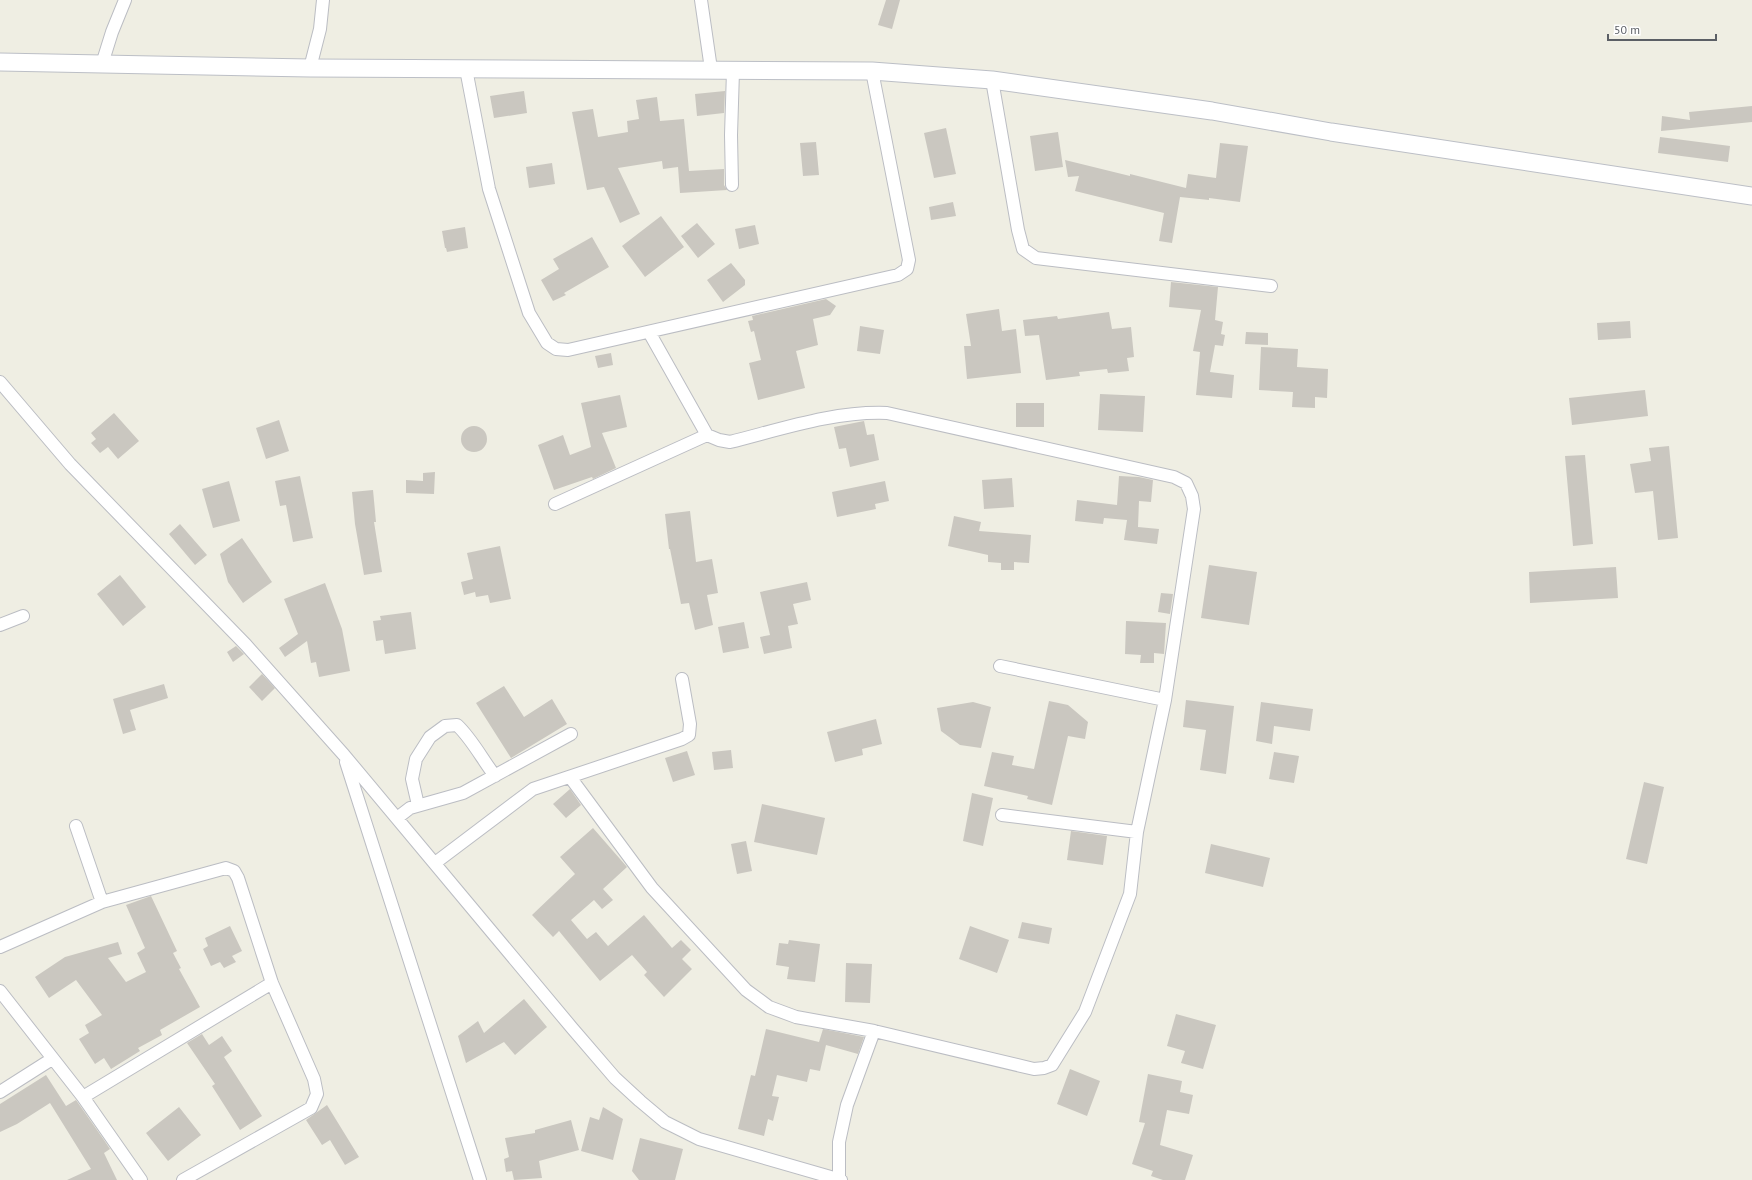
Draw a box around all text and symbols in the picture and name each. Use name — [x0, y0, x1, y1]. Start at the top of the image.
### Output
scale bar — [1608, 16, 1716, 42]
text: 50 m — [1614, 22, 1640, 37]

